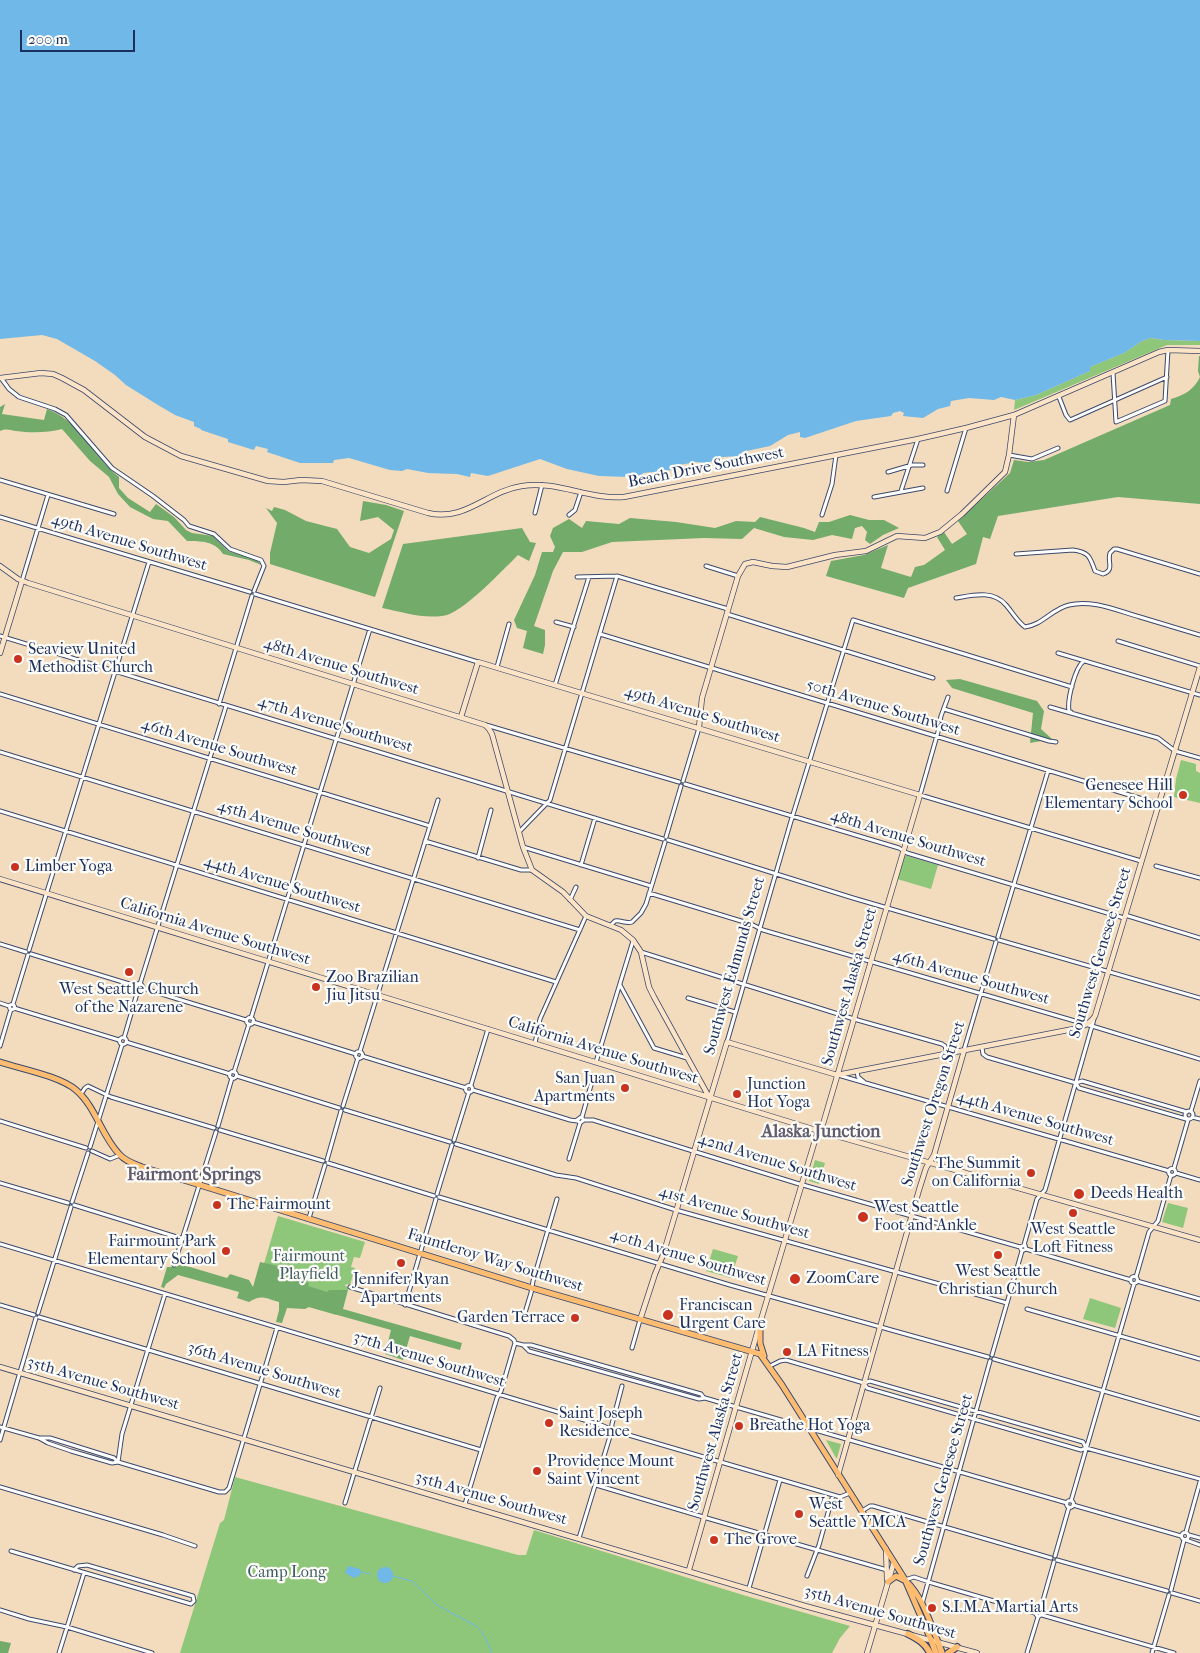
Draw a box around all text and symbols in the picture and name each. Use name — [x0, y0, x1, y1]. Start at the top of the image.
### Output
scale bar — [22, 20, 138, 52]
text: 200 m — [28, 30, 68, 48]
street label: Beach Drive Southwest — [626, 443, 786, 493]
street label: 49th Avenue Southwest — [49, 510, 209, 576]
street label: 48th Avenue Southwest — [261, 634, 421, 700]
place label: Seaview United Methodist Church — [28, 640, 153, 678]
marker: Seaview United Methodist Church — [12, 653, 24, 665]
street label: 50th Avenue Southwest — [804, 675, 962, 741]
street label: 49th Avenue Southwest — [622, 682, 782, 748]
street label: 47th Avenue Southwest — [255, 692, 415, 758]
street label: 46th Avenue Southwest — [139, 715, 299, 781]
place label: Genesee Hill Elementary School — [1044, 776, 1173, 814]
marker: Genesee Hill Elementary School — [1177, 789, 1189, 801]
street label: 45th Avenue Southwest — [215, 796, 373, 862]
street label: 48th Avenue Southwest — [828, 806, 988, 872]
street label: 44th Avenue Southwest — [201, 852, 363, 918]
place label: Limber Yoga — [25, 857, 113, 877]
marker: Limber Yoga — [9, 861, 21, 873]
street label: Southwest Genesee Street — [1066, 865, 1136, 1041]
street label: Southwest Edmunds Street — [700, 875, 770, 1057]
street label: California Avenue Southwest — [118, 894, 312, 970]
street label: Southwest Alaska Street — [818, 906, 882, 1068]
street label: 46th Avenue Southwest — [890, 946, 1052, 1010]
marker: West Seattle Church of the Nazarene — [123, 966, 135, 978]
place label: Zoo Brazilian Jiu Jitsu — [326, 968, 419, 1006]
place label: West Seattle Church of the Nazarene — [59, 980, 199, 1018]
marker: Zoo Brazilian Jiu Jitsu — [310, 981, 322, 993]
street label: California Avenue Southwest — [506, 1013, 700, 1089]
street label: Southwest Oregon Street — [898, 1019, 970, 1189]
place label: San Juan Apartments — [534, 1069, 615, 1107]
place label: Junction Hot Yoga — [747, 1075, 810, 1113]
marker: San Juan Apartments — [619, 1082, 631, 1094]
street label: 44th Avenue Southwest — [954, 1087, 1116, 1151]
marker: Junction Hot Yoga — [731, 1088, 743, 1100]
district label: Alaska Junction — [761, 1122, 881, 1144]
street label: 42nd Avenue Southwest — [695, 1130, 859, 1196]
place label: The Summit on California — [932, 1154, 1021, 1192]
district label: Fairmont Springs — [127, 1165, 261, 1187]
marker: The Summit on California — [1025, 1167, 1037, 1179]
street label: 41st Avenue Southwest — [656, 1182, 812, 1244]
place label: Deeds Health — [1090, 1184, 1183, 1204]
marker: Deeds Health — [1072, 1187, 1086, 1201]
place label: The Fairmount — [227, 1195, 331, 1215]
place label: West Seattle Foot and Ankle — [874, 1198, 977, 1236]
marker: The Fairmount — [211, 1199, 223, 1211]
marker: West Seattle Loft Fitness — [1067, 1207, 1079, 1219]
marker: West Seattle Foot and Ankle — [856, 1210, 870, 1224]
place label: West Seattle Loft Fitness — [1031, 1220, 1115, 1258]
street label: Fauntleroy Way Southwest — [405, 1225, 585, 1297]
street label: 40th Avenue Southwest — [608, 1225, 768, 1291]
place label: Fairmount Park Elementary School — [87, 1232, 216, 1270]
marker: Fairmount Park Elementary School — [220, 1245, 232, 1257]
park label: Fairmount Playfield — [273, 1247, 345, 1285]
marker: West Seattle Christian Church — [992, 1249, 1004, 1261]
marker: Jennifer Ryan Apartments — [395, 1257, 407, 1269]
place label: West Seattle Christian Church — [938, 1262, 1058, 1300]
place label: ZoomCare — [806, 1269, 879, 1289]
place label: Jennifer Ryan Apartments — [353, 1270, 449, 1308]
marker: ZoomCare — [788, 1272, 802, 1286]
place label: Franciscan Urgent Care — [679, 1296, 766, 1334]
place label: Garden Terrace — [457, 1308, 565, 1328]
marker: Franciscan Urgent Care — [661, 1308, 675, 1322]
marker: Garden Terrace — [569, 1312, 581, 1324]
street label: 37th Avenue Southwest — [351, 1328, 507, 1392]
street label: 36th Avenue Southwest — [185, 1339, 343, 1403]
place label: LA Fitness — [797, 1342, 869, 1362]
marker: LA Fitness — [781, 1346, 793, 1358]
street label: Southwest Alaska Street — [684, 1351, 748, 1513]
street label: 35th Avenue Southwest — [25, 1353, 181, 1415]
street label: Southwest Genesee Street — [910, 1392, 978, 1568]
place label: Saint Joseph Residence — [559, 1404, 643, 1442]
place label: Breathe Hot Yoga — [749, 1416, 871, 1436]
marker: Saint Joseph Residence — [543, 1417, 555, 1429]
marker: Breathe Hot Yoga — [733, 1420, 745, 1432]
place label: Providence Mount Saint Vincent — [547, 1452, 674, 1490]
marker: Providence Mount Saint Vincent — [531, 1465, 543, 1477]
street label: 35th Avenue Southwest — [413, 1468, 569, 1530]
place label: West Seattle YMCA — [809, 1495, 906, 1533]
marker: West Seattle YMCA — [793, 1508, 805, 1520]
place label: The Grove — [724, 1530, 797, 1550]
marker: The Grove — [708, 1534, 720, 1546]
park label: Camp Long — [247, 1563, 327, 1583]
street label: 35th Avenue Southwest — [802, 1582, 958, 1644]
place label: S.I.M.A Martial Arts — [942, 1598, 1078, 1618]
marker: S.I.M.A Martial Arts — [926, 1602, 938, 1614]

